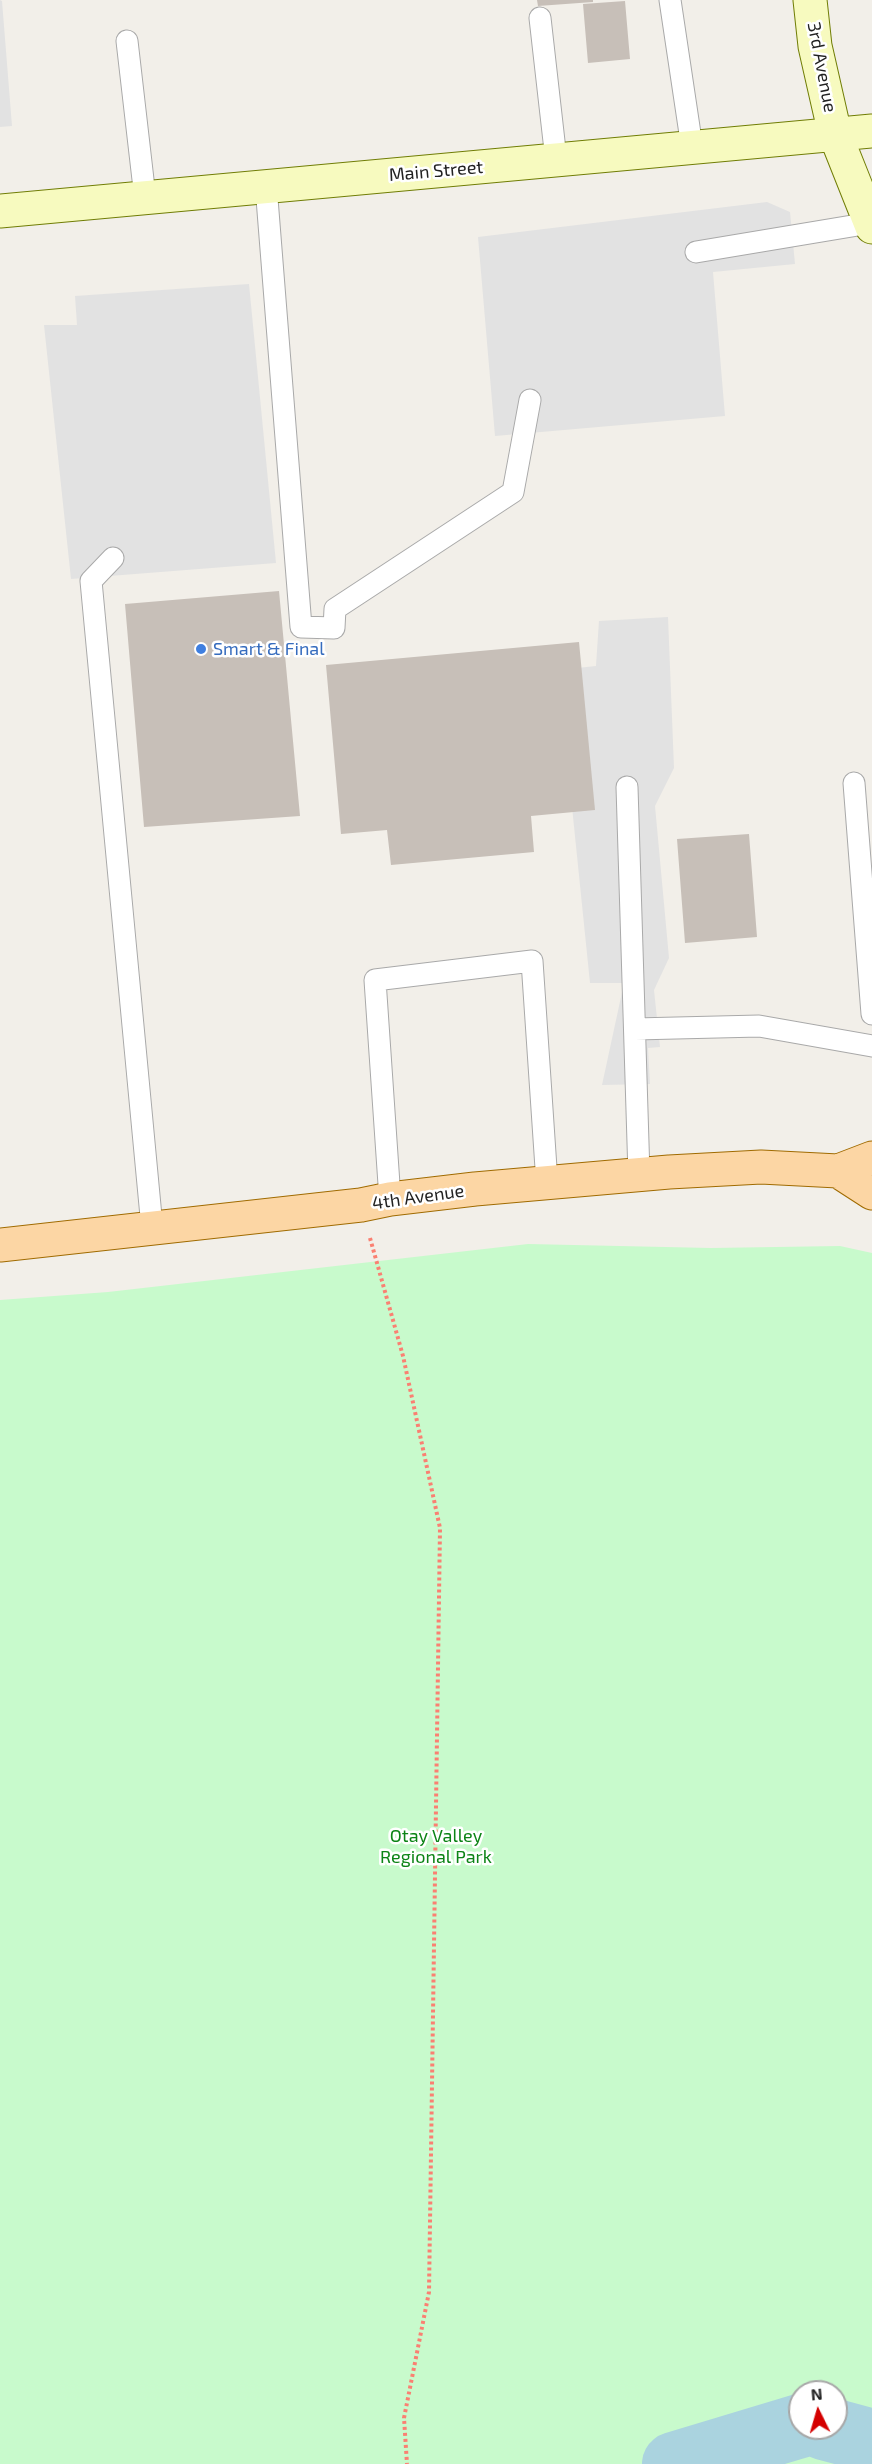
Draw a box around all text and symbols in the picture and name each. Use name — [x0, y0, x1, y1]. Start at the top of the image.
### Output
street label: 3rd Avenue — [803, 20, 841, 114]
street label: Main Street — [388, 156, 484, 186]
place label: Smart & Final — [213, 638, 325, 660]
marker: Smart & Final — [194, 642, 208, 656]
street label: 4th Avenue — [371, 1180, 465, 1214]
park label: Otay Valley Regional Park — [380, 1825, 492, 1868]
north arrow — [788, 2380, 848, 2440]
text: N — [810, 2384, 823, 2404]

